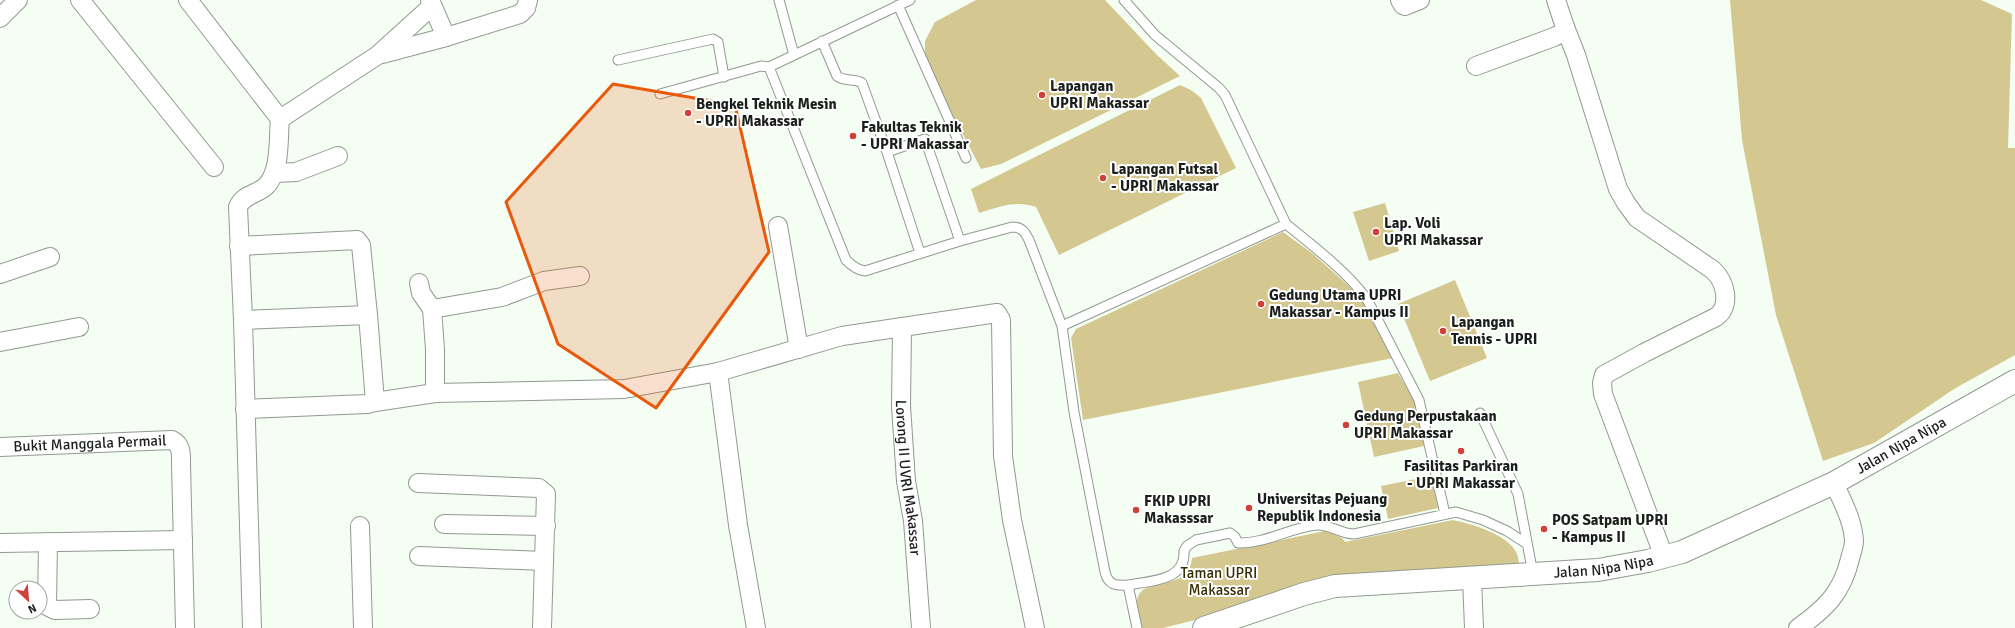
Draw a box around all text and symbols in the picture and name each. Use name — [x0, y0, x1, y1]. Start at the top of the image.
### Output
place label: Lapangan UPRI Makassar — [1050, 77, 1149, 112]
marker: Lapangan UPRI Makassar — [1037, 90, 1047, 100]
place label: Bengkel Teknik Mesin - UPRI Makassar — [696, 95, 837, 130]
marker: Bengkel Teknik Mesin - UPRI Makassar — [683, 108, 693, 118]
place label: Fakultas Teknik - UPRI Makassar — [861, 118, 969, 153]
marker: Fakultas Teknik - UPRI Makassar — [848, 131, 858, 141]
place label: Lapangan Futsal - UPRI Makassar — [1111, 160, 1219, 195]
marker: Lapangan Futsal - UPRI Makassar — [1098, 173, 1108, 183]
place label: Lap. Voli UPRI Makassar — [1384, 214, 1483, 249]
marker: Lap. Voli UPRI Makassar — [1371, 227, 1381, 237]
place label: Gedung Utama UPRI Makassar - Kampus II — [1269, 286, 1409, 321]
marker: Gedung Utama UPRI Makassar - Kampus II — [1256, 299, 1266, 309]
place label: Lapangan Tennis - UPRI — [1451, 313, 1537, 348]
marker: Lapangan Tennis - UPRI — [1438, 326, 1448, 336]
street label: Lorong II UVRI Makassar — [892, 400, 925, 556]
place label: Gedung Perpustakaan UPRI Makassar — [1354, 407, 1497, 442]
street label: Jalan Nipa Nipa — [1853, 413, 1949, 478]
marker: Gedung Perpustakaan UPRI Makassar — [1341, 420, 1351, 430]
street label: Bukit Manggala Permail — [13, 431, 167, 455]
marker: Fasilitas Parkiran - UPRI Makassar — [1456, 446, 1466, 456]
place label: Fasilitas Parkiran - UPRI Makassar — [1404, 457, 1518, 492]
place label: Universitas Pejuang Republik Indonesia — [1257, 490, 1387, 525]
place label: FKIP UPRI Makasssar — [1144, 492, 1213, 527]
marker: Universitas Pejuang Republik Indonesia — [1244, 503, 1254, 513]
marker: FKIP UPRI Makasssar — [1131, 505, 1141, 515]
place label: POS Satpam UPRI - Kampus II — [1552, 511, 1668, 546]
marker: POS Satpam UPRI - Kampus II — [1539, 524, 1549, 534]
street label: Jalan Nipa Nipa — [1553, 551, 1655, 582]
park label: Taman UPRI Makassar — [1181, 564, 1257, 599]
north arrow — [8, 580, 48, 620]
text: N — [26, 601, 38, 616]

